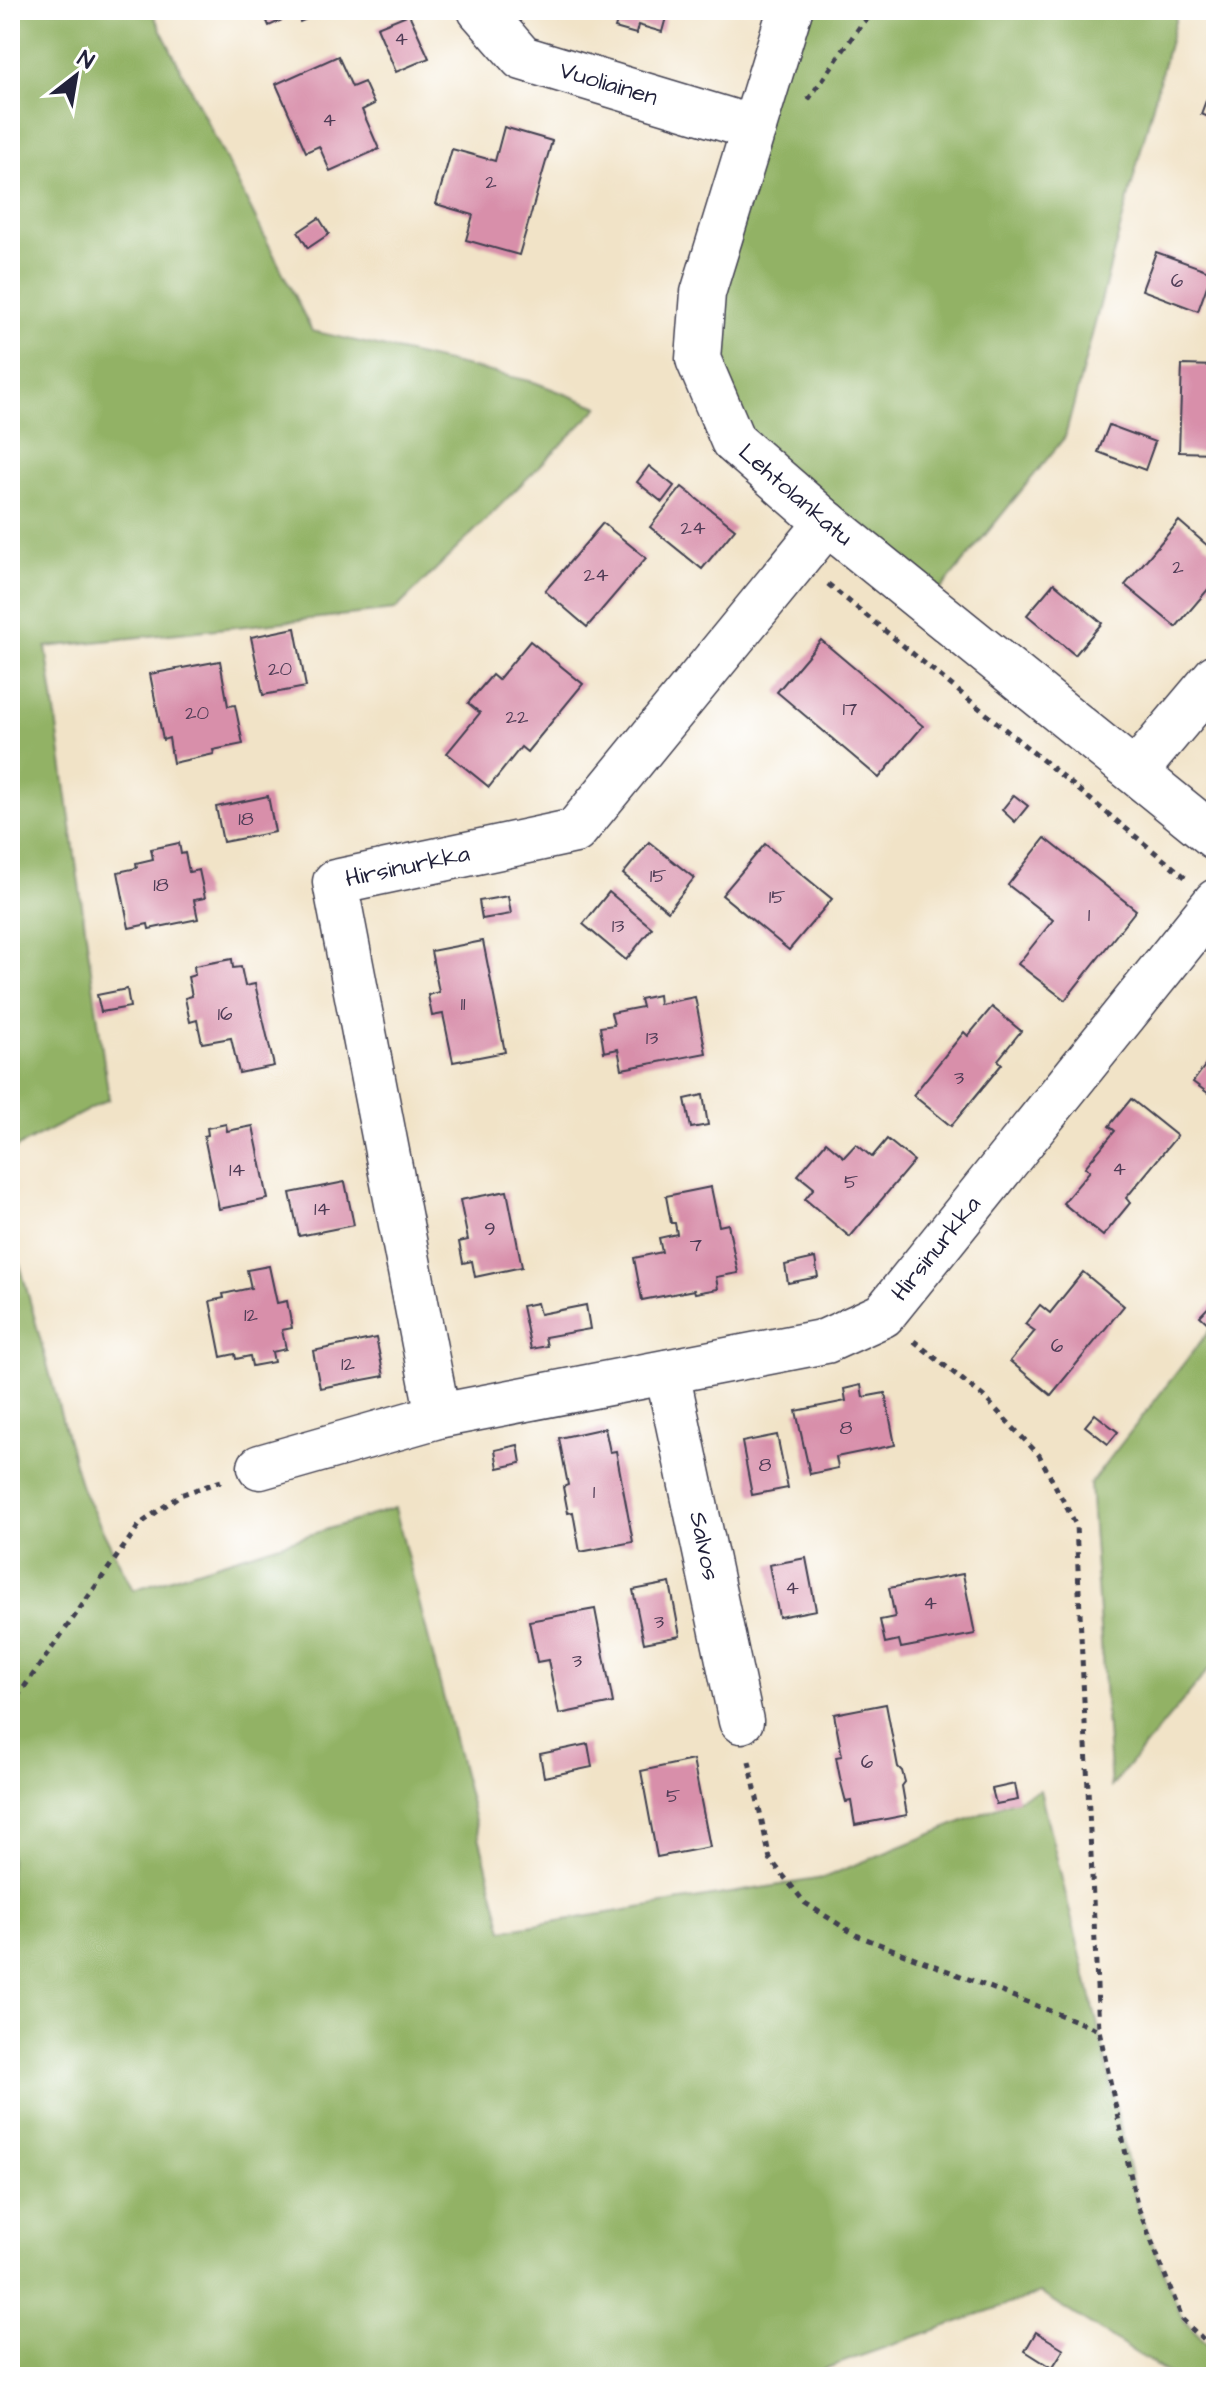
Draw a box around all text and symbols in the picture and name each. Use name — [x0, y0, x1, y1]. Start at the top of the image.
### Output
house number: 4 — [394, 25, 408, 53]
north arrow — [36, 36, 116, 116]
text: N — [72, 43, 100, 77]
street label: Vuoliainen — [555, 53, 662, 115]
house number: 4 — [322, 106, 336, 134]
house number: 2 — [485, 168, 497, 196]
house number: 6 — [1171, 267, 1184, 295]
street label: Lehtolankatu — [731, 436, 860, 554]
house number: 24 — [680, 514, 706, 542]
house number: 2 — [1172, 553, 1184, 581]
house number: 24 — [583, 561, 609, 589]
house number: 20 — [268, 655, 292, 683]
house number: 17 — [843, 695, 857, 723]
house number: 20 — [185, 699, 209, 727]
house number: 22 — [506, 703, 529, 731]
house number: 18 — [238, 805, 254, 833]
street label: Hirsinurkka — [342, 837, 473, 896]
house number: 15 — [650, 862, 666, 890]
house number: 18 — [153, 871, 169, 899]
house number: 15 — [769, 883, 785, 911]
house number: 1 — [1088, 901, 1091, 929]
house number: 13 — [612, 912, 624, 940]
house number: 11 — [460, 990, 466, 1018]
house number: 16 — [217, 1000, 233, 1028]
house number: 13 — [646, 1024, 658, 1052]
house number: 3 — [954, 1064, 964, 1092]
house number: 4 — [1112, 1155, 1126, 1183]
house number: 14 — [229, 1156, 245, 1184]
house number: 5 — [844, 1168, 858, 1196]
street label: Hirsinurkka — [883, 1189, 989, 1309]
house number: 14 — [314, 1195, 330, 1223]
house number: 9 — [484, 1215, 496, 1243]
house number: 7 — [690, 1231, 702, 1259]
house number: 12 — [244, 1301, 259, 1329]
house number: 6 — [1051, 1332, 1064, 1360]
house number: 12 — [341, 1350, 356, 1378]
house number: 8 — [840, 1414, 853, 1442]
house number: 8 — [759, 1451, 772, 1479]
house number: 1 — [593, 1478, 596, 1506]
street label: Salvos — [680, 1509, 728, 1584]
house number: 4 — [785, 1574, 799, 1602]
house number: 4 — [923, 1589, 937, 1617]
house number: 3 — [654, 1608, 664, 1636]
house number: 3 — [572, 1647, 582, 1675]
house number: 6 — [861, 1748, 874, 1776]
house number: 5 — [666, 1782, 680, 1810]

